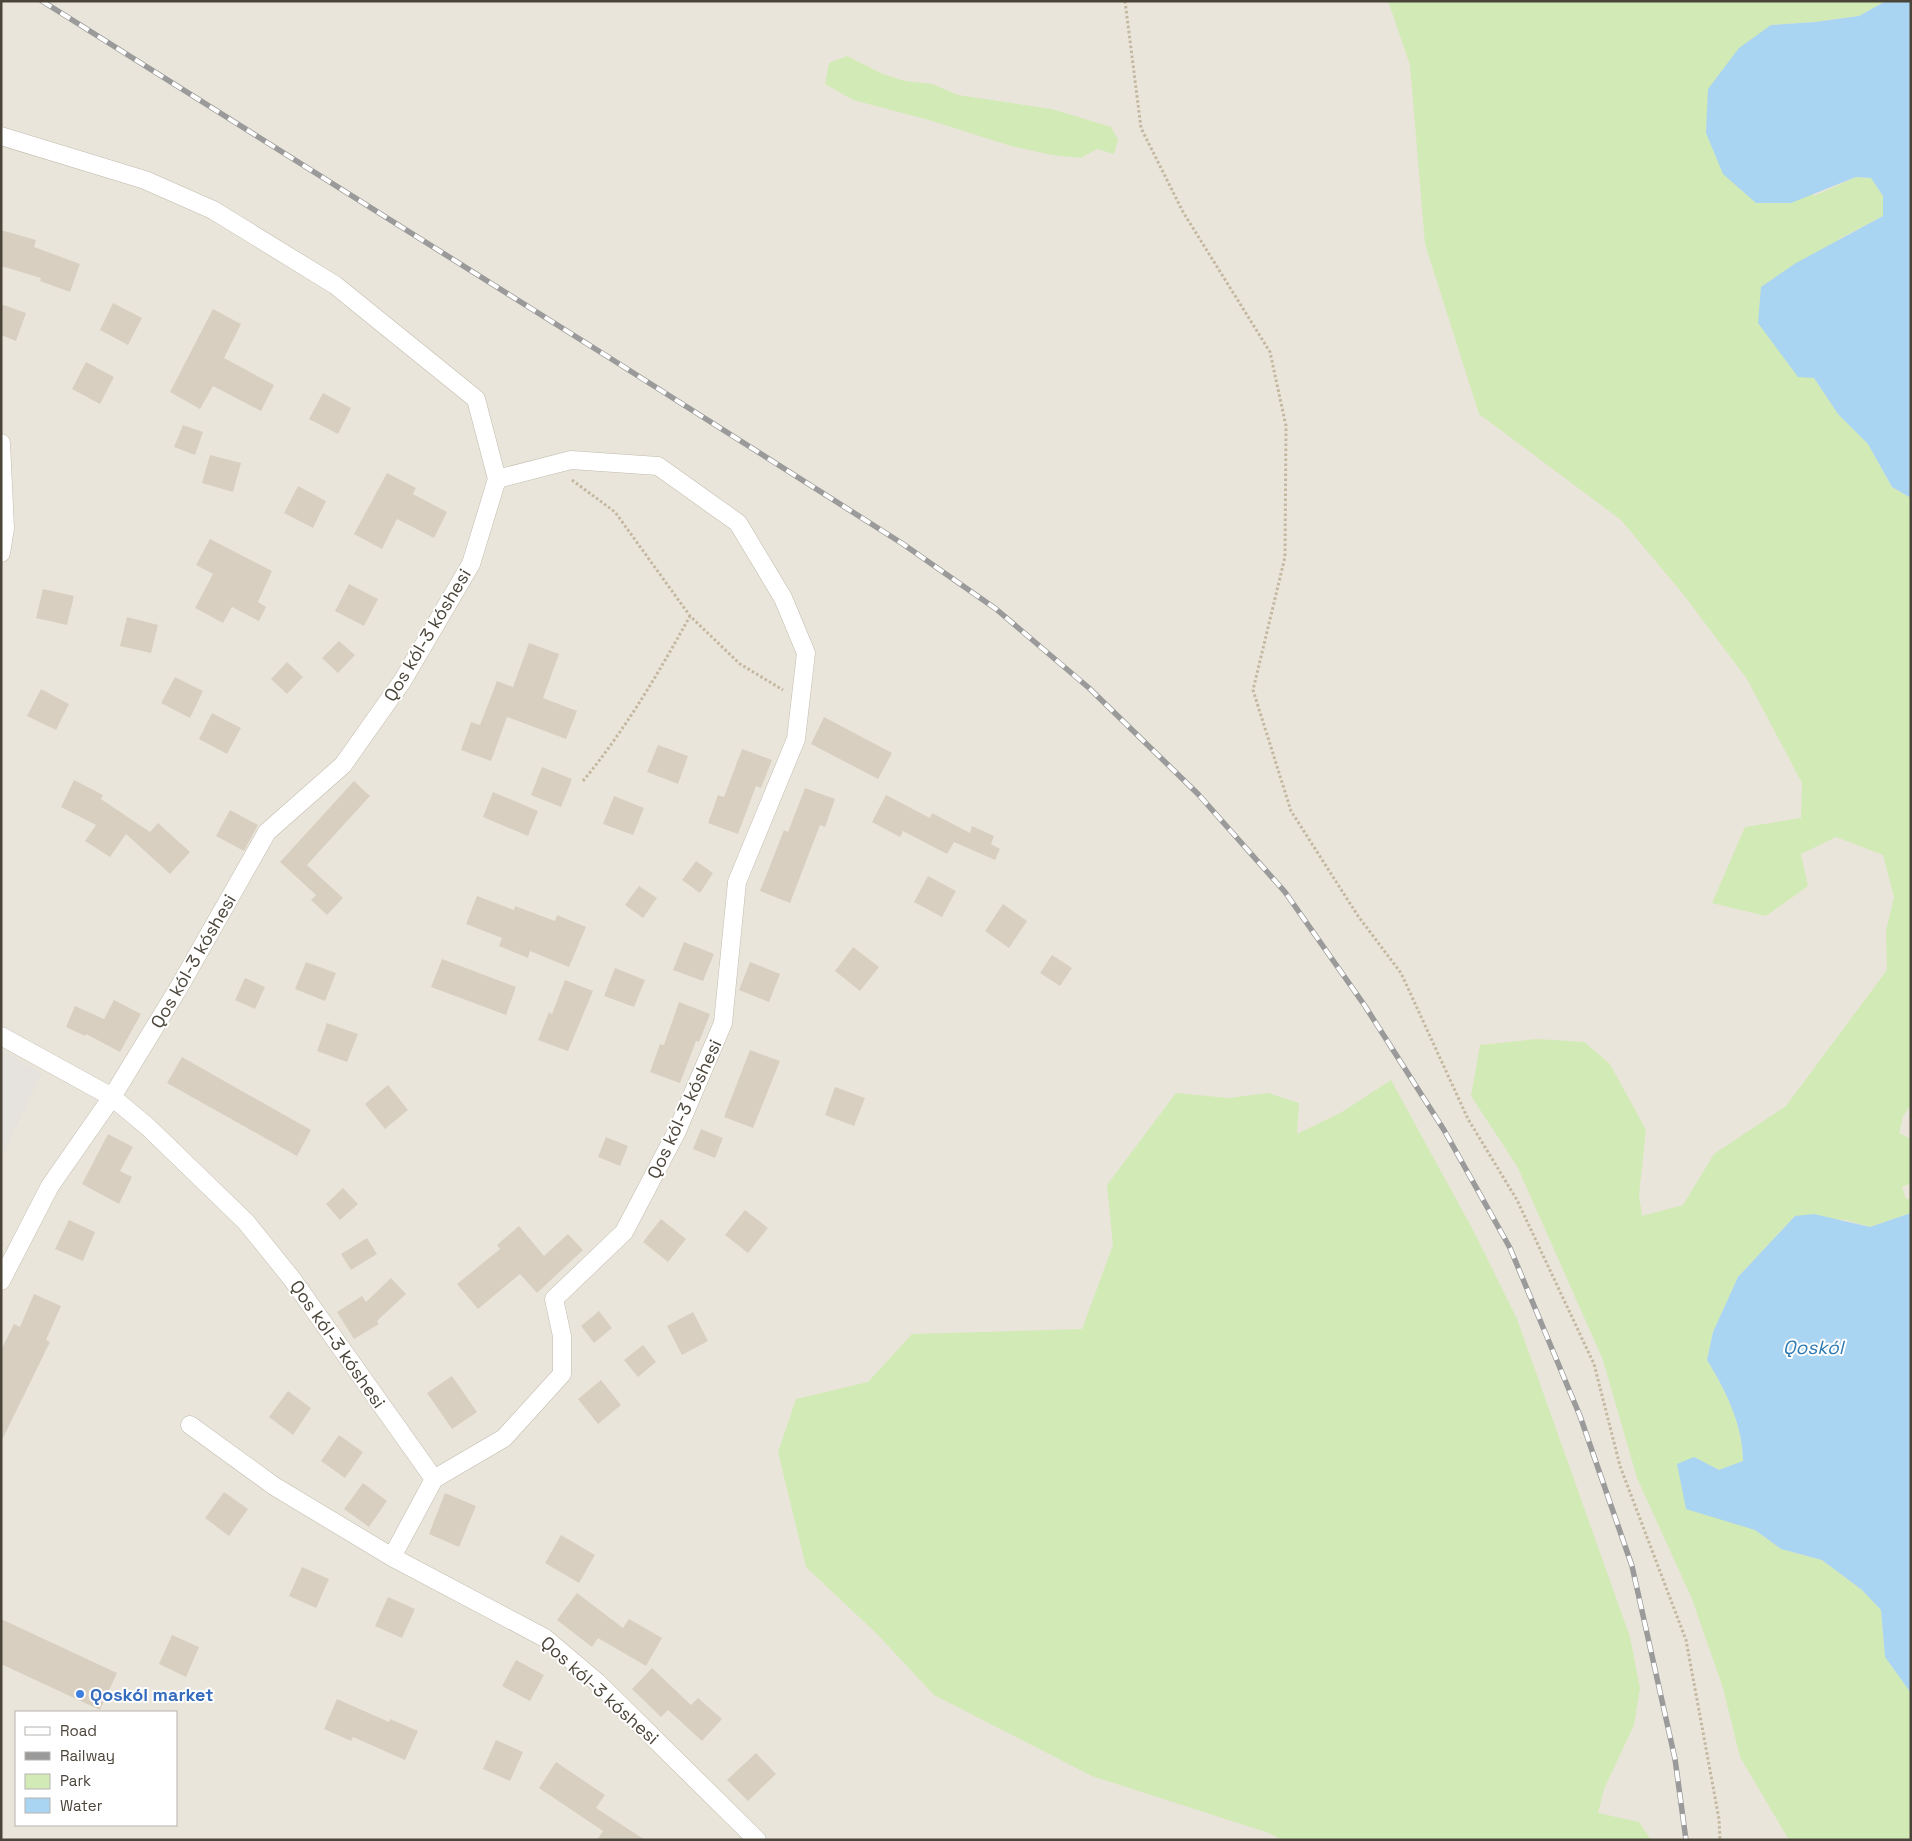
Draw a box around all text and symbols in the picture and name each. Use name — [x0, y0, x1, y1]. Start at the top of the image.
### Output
street label: Qos kól-3 kóshesi — [378, 564, 476, 706]
street label: Qos kól-3 kóshesi — [145, 890, 241, 1032]
street label: Qos kól-3 kóshesi — [642, 1036, 726, 1182]
street label: Qos kól-3 kóshesi — [285, 1276, 391, 1412]
water label: Qoskól — [1783, 1335, 1846, 1360]
street label: Qos kól-3 kóshesi — [536, 1631, 664, 1749]
place label: Qoskól market — [90, 1683, 213, 1706]
marker: Qoskól market — [74, 1688, 86, 1700]
legend — [15, 1711, 178, 1826]
text: Road — [60, 1721, 97, 1740]
text: Railway — [60, 1746, 115, 1765]
text: Park — [60, 1771, 91, 1790]
text: Water — [60, 1796, 103, 1815]

